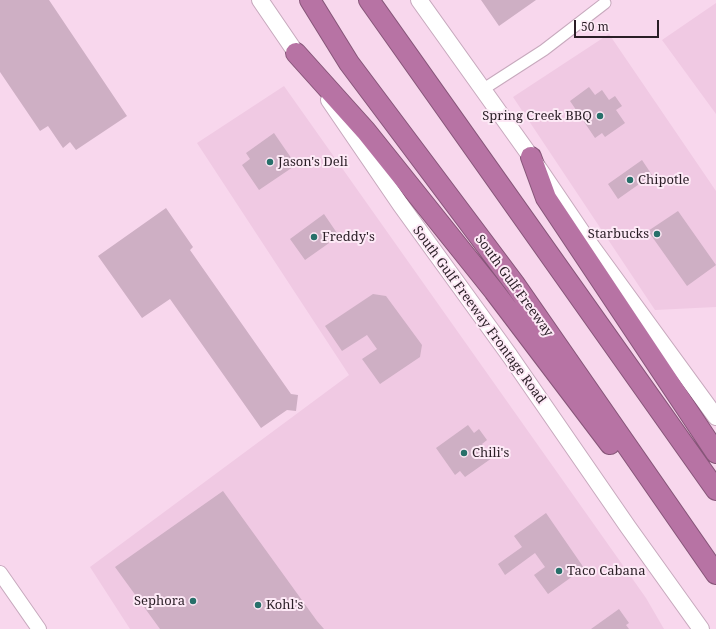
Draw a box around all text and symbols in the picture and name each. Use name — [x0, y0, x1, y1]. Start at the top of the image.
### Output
scale bar — [576, 12, 661, 38]
text: 50 m — [581, 18, 609, 35]
place label: Spring Creek BBQ — [482, 108, 592, 124]
marker: Spring Creek BBQ — [595, 111, 605, 121]
place label: Jason's Deli — [278, 154, 348, 170]
marker: Jason's Deli — [265, 157, 275, 167]
place label: Chipotle — [638, 172, 689, 188]
marker: Chipotle — [625, 175, 635, 185]
street label: South Gulf Freeway Frontage Road — [409, 223, 549, 407]
place label: Starbucks — [588, 226, 649, 242]
place label: Freddy's — [322, 229, 375, 245]
marker: Starbucks — [652, 229, 662, 239]
marker: Freddy's — [309, 232, 319, 242]
street label: South Gulf Freeway — [472, 232, 556, 340]
place label: Chili's — [472, 445, 509, 461]
marker: Chili's — [459, 448, 469, 458]
place label: Taco Cabana — [567, 563, 645, 579]
marker: Taco Cabana — [554, 566, 564, 576]
place label: Sephora — [134, 593, 185, 609]
marker: Sephora — [188, 596, 198, 606]
place label: Kohl's — [266, 597, 303, 613]
marker: Kohl's — [253, 600, 263, 610]

